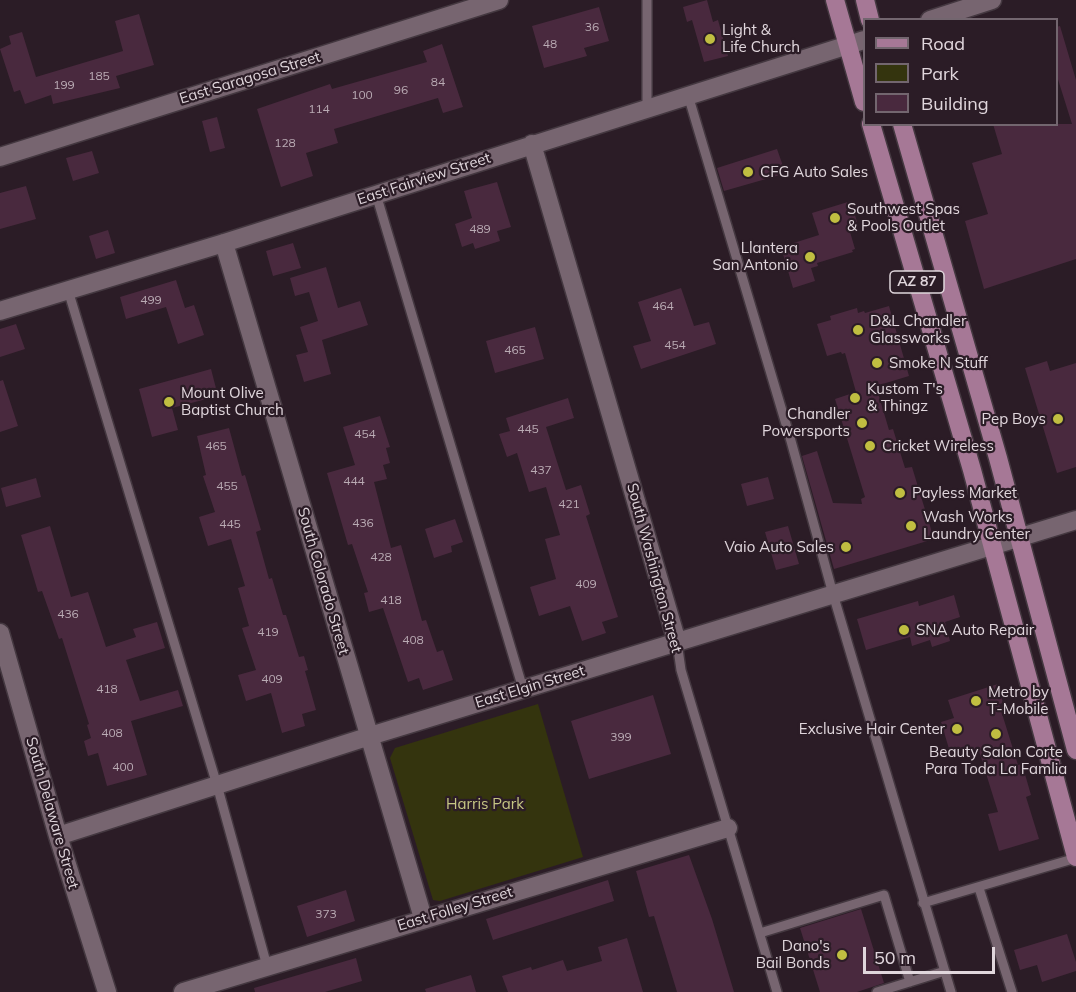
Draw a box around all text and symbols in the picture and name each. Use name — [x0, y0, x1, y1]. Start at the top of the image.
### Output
legend — [863, 18, 1058, 126]
house number: 36 — [585, 20, 599, 34]
place label: Light & Life Church — [722, 21, 800, 56]
marker: Light & Life Church — [703, 32, 717, 46]
text: Road — [921, 32, 965, 55]
house number: 48 — [543, 37, 557, 51]
street label: East Saragosa Street — [177, 48, 323, 108]
text: Park — [921, 62, 959, 85]
house number: 185 — [88, 69, 110, 83]
house number: 84 — [431, 75, 445, 89]
house number: 199 — [53, 78, 75, 92]
house number: 96 — [394, 83, 408, 97]
house number: 100 — [351, 88, 373, 102]
text: Building — [921, 92, 989, 115]
house number: 114 — [308, 102, 330, 116]
house number: 128 — [274, 136, 296, 150]
street label: East Fairview Street — [355, 149, 493, 209]
place label: CFG Auto Sales — [760, 163, 868, 181]
marker: CFG Auto Sales — [741, 165, 755, 179]
place label: Southwest Spas & Pools Outlet — [847, 200, 960, 235]
marker: Southwest Spas & Pools Outlet — [828, 211, 842, 225]
house number: 489 — [469, 222, 491, 236]
place label: Llantera San Antonio — [712, 239, 798, 274]
marker: Llantera San Antonio — [803, 250, 817, 264]
road number: AZ 87 — [890, 271, 944, 293]
house number: 499 — [140, 293, 162, 307]
house number: 464 — [652, 299, 674, 313]
place label: D&L Chandler Glassworks — [870, 312, 966, 347]
marker: D&L Chandler Glassworks — [851, 323, 865, 337]
house number: 454 — [664, 338, 686, 352]
house number: 465 — [504, 343, 526, 357]
place label: Smoke N Stuff — [889, 354, 988, 372]
marker: Smoke N Stuff — [870, 356, 884, 370]
place label: Kustom T's & Thingz — [867, 380, 943, 415]
place label: Mount Olive Baptist Church — [181, 384, 284, 419]
marker: Kustom T's & Thingz — [848, 391, 862, 405]
marker: Mount Olive Baptist Church — [162, 395, 176, 409]
place label: Chandler Powersports — [762, 405, 850, 440]
place label: Pep Boys — [982, 410, 1046, 428]
marker: Pep Boys — [1051, 412, 1065, 426]
marker: Chandler Powersports — [855, 416, 869, 430]
house number: 445 — [517, 422, 539, 436]
house number: 454 — [354, 427, 376, 441]
place label: Cricket Wireless — [882, 437, 994, 455]
house number: 465 — [205, 439, 227, 453]
marker: Cricket Wireless — [863, 439, 877, 453]
house number: 437 — [530, 463, 552, 477]
house number: 444 — [343, 474, 365, 488]
house number: 455 — [216, 479, 238, 493]
street label: South Washington Street — [623, 481, 685, 655]
place label: Payless Market — [912, 484, 1017, 502]
marker: Payless Market — [893, 486, 907, 500]
house number: 421 — [558, 497, 580, 511]
street label: South Colorado Street — [293, 505, 353, 657]
place label: Wash Works Laundry Center — [923, 508, 1030, 543]
house number: 436 — [352, 516, 374, 530]
house number: 445 — [219, 517, 241, 531]
marker: Wash Works Laundry Center — [904, 519, 918, 533]
place label: Vaio Auto Sales — [724, 538, 834, 556]
marker: Vaio Auto Sales — [839, 540, 853, 554]
house number: 428 — [370, 550, 392, 564]
house number: 409 — [575, 577, 597, 591]
house number: 418 — [380, 593, 402, 607]
house number: 436 — [57, 607, 79, 621]
place label: SNA Auto Repair — [916, 621, 1034, 639]
marker: SNA Auto Repair — [897, 623, 911, 637]
house number: 419 — [257, 625, 279, 639]
house number: 408 — [402, 633, 424, 647]
street label: East Elgin Street — [473, 662, 587, 712]
house number: 409 — [261, 672, 283, 686]
house number: 418 — [96, 682, 118, 696]
place label: Metro by T-Mobile — [988, 683, 1049, 718]
marker: Metro by T-Mobile — [969, 694, 983, 708]
place label: Exclusive Hair Center — [799, 720, 945, 738]
marker: Exclusive Hair Center — [950, 722, 964, 736]
house number: 408 — [101, 726, 123, 740]
marker: Beauty Salon Corte Para Toda La Famlia — [989, 727, 1003, 741]
house number: 399 — [610, 730, 632, 744]
street label: South Delaware Street — [22, 735, 82, 891]
place label: Beauty Salon Corte Para Toda La Famlia — [925, 743, 1067, 778]
house number: 400 — [112, 760, 134, 774]
park label: Harris Park — [446, 795, 524, 813]
street label: East Folley Street — [395, 883, 515, 935]
house number: 373 — [315, 907, 337, 921]
scale bar — [866, 935, 998, 973]
place label: Dano's Bail Bonds — [756, 937, 830, 972]
text: 50 m — [874, 946, 916, 969]
marker: Dano's Bail Bonds — [835, 948, 849, 962]

